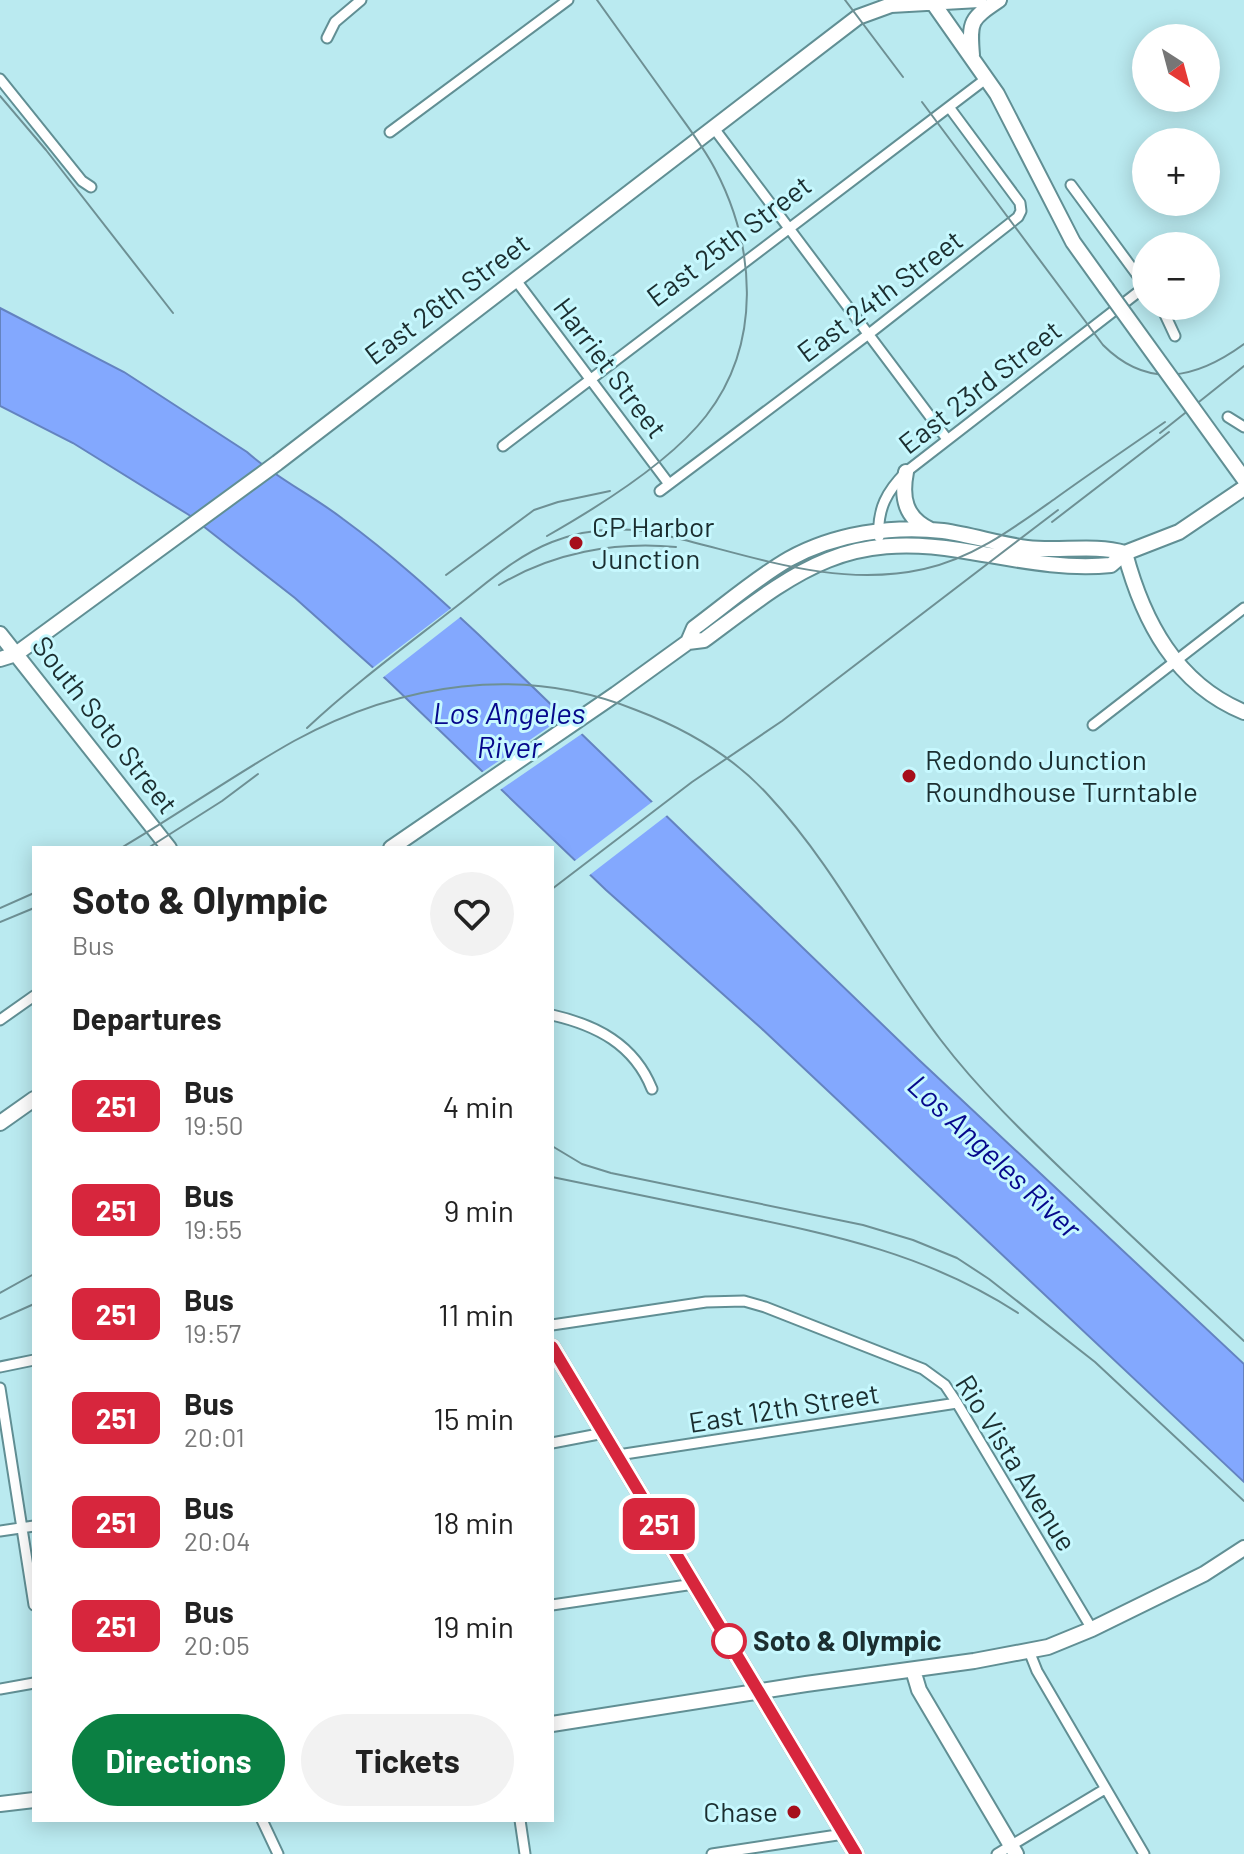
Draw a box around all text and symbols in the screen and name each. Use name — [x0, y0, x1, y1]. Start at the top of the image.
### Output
north arrow — [1132, 24, 1220, 112]
map controls — [1132, 24, 1220, 320]
button: + — [1132, 128, 1220, 216]
street label: East 25th Street — [639, 167, 817, 313]
street label: East 24th Street — [790, 222, 969, 368]
street label: East 26th Street — [357, 225, 535, 371]
button: − — [1132, 232, 1220, 320]
street label: Harriet Street — [547, 290, 675, 444]
street label: East 23rd Street — [891, 312, 1068, 460]
place label: CP Harbor Junction — [592, 509, 715, 575]
marker: CP Harbor Junction — [567, 534, 585, 552]
street label: South Soto Street — [26, 629, 186, 820]
water label: Los Angeles River — [433, 694, 585, 764]
place label: Redondo Junction Roundhouse Turntable — [925, 742, 1198, 808]
marker: Redondo Junction Roundhouse Turntable — [900, 767, 918, 785]
button: heart — [430, 872, 514, 956]
text: Soto & Olympic — [72, 876, 328, 922]
text: Bus — [72, 929, 114, 960]
text: Departures — [72, 1000, 222, 1036]
water label: Los Angeles River — [901, 1066, 1090, 1246]
text: Bus — [184, 1073, 234, 1109]
text: 4 min — [443, 1088, 514, 1124]
text: 251 — [96, 1089, 136, 1123]
text: 19:50 — [184, 1109, 244, 1140]
text: Bus — [184, 1177, 234, 1213]
text: 9 min — [444, 1192, 514, 1228]
text: 251 — [96, 1193, 136, 1227]
text: 19:55 — [184, 1213, 242, 1244]
text: Bus — [184, 1281, 234, 1317]
text: 11 min — [438, 1296, 514, 1332]
text: 251 — [96, 1297, 136, 1331]
text: 19:57 — [184, 1317, 241, 1348]
street label: Rio Vista Avenue — [949, 1368, 1085, 1557]
street label: East 12th Street — [686, 1375, 882, 1439]
text: Bus — [184, 1385, 234, 1421]
text: 15 min — [433, 1400, 514, 1436]
text: 251 — [96, 1401, 136, 1435]
text: 20:01 — [184, 1421, 245, 1452]
text: Bus — [184, 1489, 234, 1525]
line badge: 251 — [613, 1498, 705, 1550]
text: 18 min — [433, 1504, 514, 1540]
text: 251 — [96, 1505, 136, 1539]
text: 251 — [639, 1507, 679, 1541]
text: 20:04 — [184, 1525, 250, 1556]
text: Bus — [184, 1593, 234, 1629]
text: 19 min — [433, 1608, 514, 1644]
text: 251 — [96, 1609, 136, 1643]
place label: Soto & Olympic — [753, 1623, 942, 1657]
marker: Soto & Olympic — [712, 1624, 746, 1658]
text: 20:05 — [184, 1629, 250, 1660]
button: Directions — [72, 1714, 285, 1806]
button: Tickets — [301, 1714, 514, 1806]
place label: Chase — [703, 1794, 778, 1828]
marker: Chase — [785, 1803, 803, 1821]

